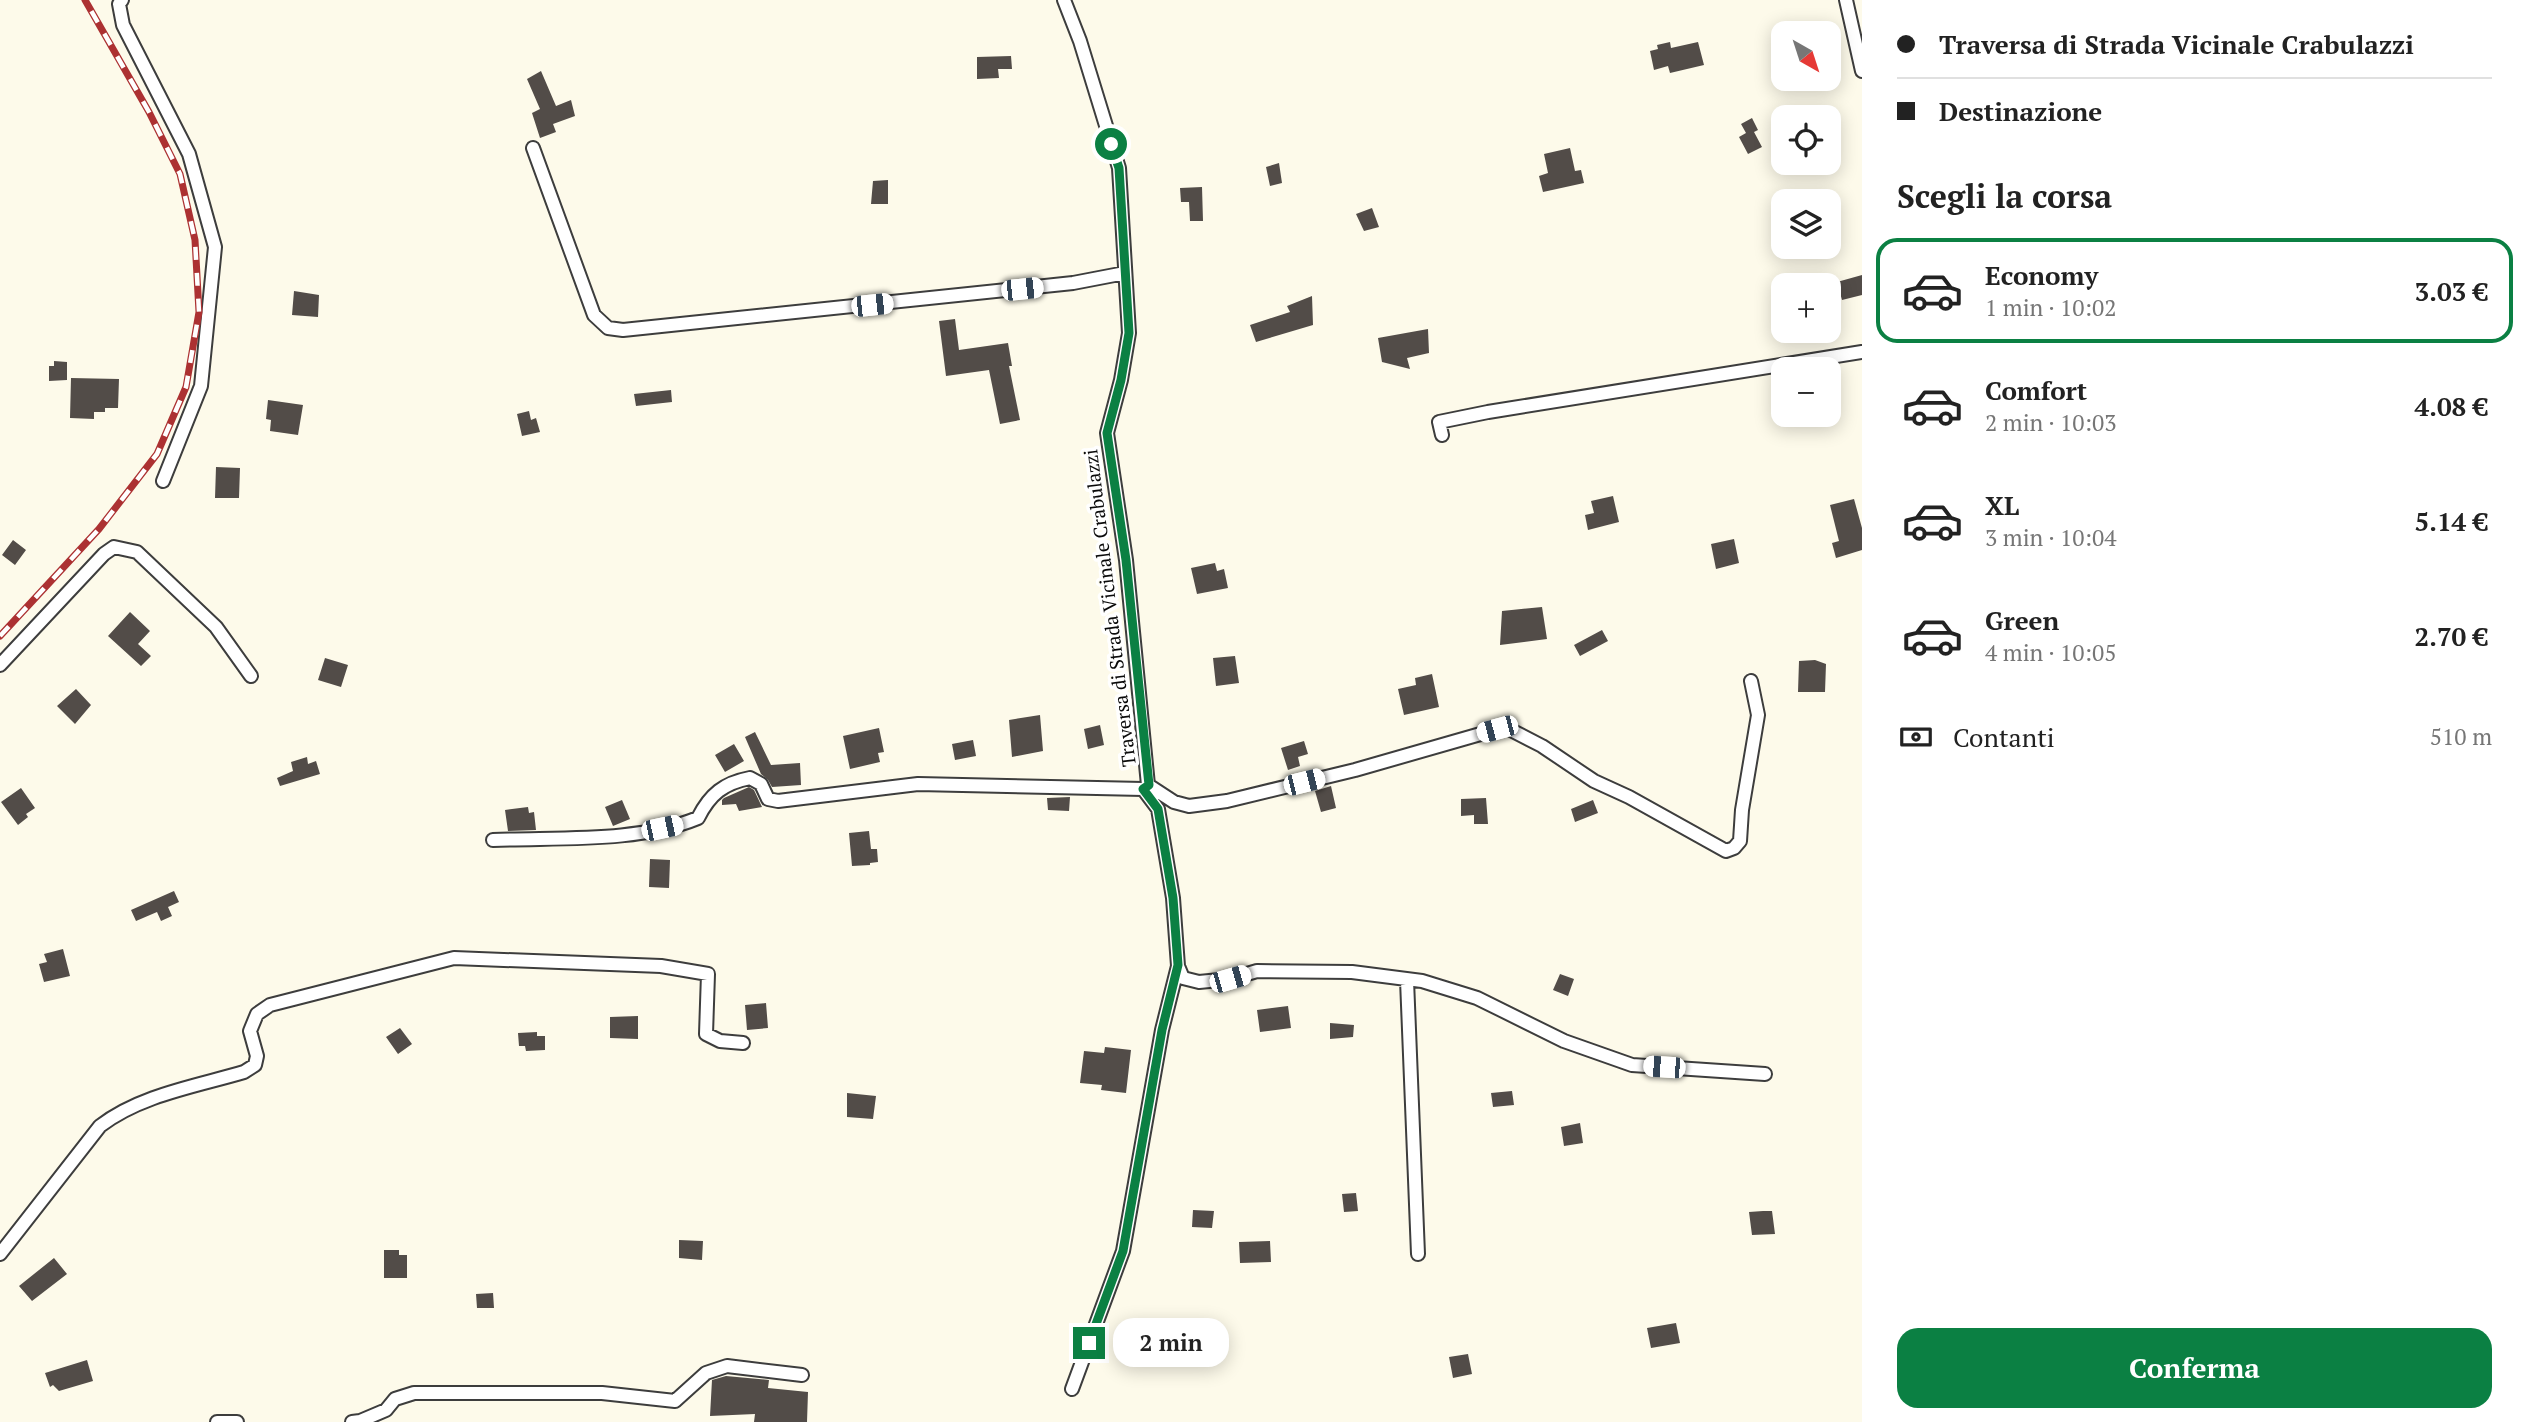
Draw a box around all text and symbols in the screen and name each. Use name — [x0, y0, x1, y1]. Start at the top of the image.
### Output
north arrow — [1771, 21, 1841, 91]
map controls — [1771, 21, 1841, 427]
text: Traversa di Strada Vicinale Crabulazzi — [1939, 27, 2414, 61]
text: Destinazione — [1939, 94, 2102, 128]
button: locate — [1771, 105, 1841, 175]
route start — [1095, 128, 1127, 160]
text: Scegli la corsa — [1897, 175, 2112, 217]
button: layers — [1771, 189, 1841, 259]
text: Economy — [1985, 258, 2098, 292]
icon: car — [1901, 259, 1964, 322]
button: + — [1771, 273, 1841, 343]
text: 3.03 € — [2415, 274, 2488, 308]
car — [1001, 276, 1044, 302]
car — [851, 292, 894, 318]
text: 1 min · 10:02 — [1985, 292, 2117, 323]
button: − — [1771, 357, 1841, 427]
text: Comfort — [1985, 373, 2087, 407]
icon: car — [1901, 374, 1964, 437]
text: 4.08 € — [2415, 389, 2488, 423]
text: 2 min · 10:03 — [1985, 407, 2117, 438]
street label: Traversa di Strada Vicinale Crabulazzi — [1077, 448, 1141, 768]
text: XL — [1985, 488, 2019, 522]
icon: car — [1901, 489, 1964, 552]
text: 5.14 € — [2415, 504, 2488, 538]
text: 3 min · 10:04 — [1985, 522, 2117, 553]
text: Green — [1985, 603, 2059, 637]
icon: car — [1901, 604, 1964, 667]
text: 2.70 € — [2415, 619, 2488, 653]
text: 4 min · 10:05 — [1985, 637, 2117, 668]
car — [1474, 713, 1521, 745]
icon: cash — [1897, 718, 1935, 756]
text: Contanti — [1953, 720, 2055, 754]
text: 510 m — [2430, 721, 2492, 752]
car — [1282, 767, 1327, 797]
car — [640, 813, 685, 843]
car — [1207, 963, 1254, 995]
car — [1643, 1055, 1686, 1079]
callout: 2 min — [1114, 1318, 1229, 1368]
route end — [1073, 1327, 1105, 1359]
text: 2 min — [1140, 1327, 1202, 1358]
button: Conferma — [1897, 1328, 2492, 1408]

